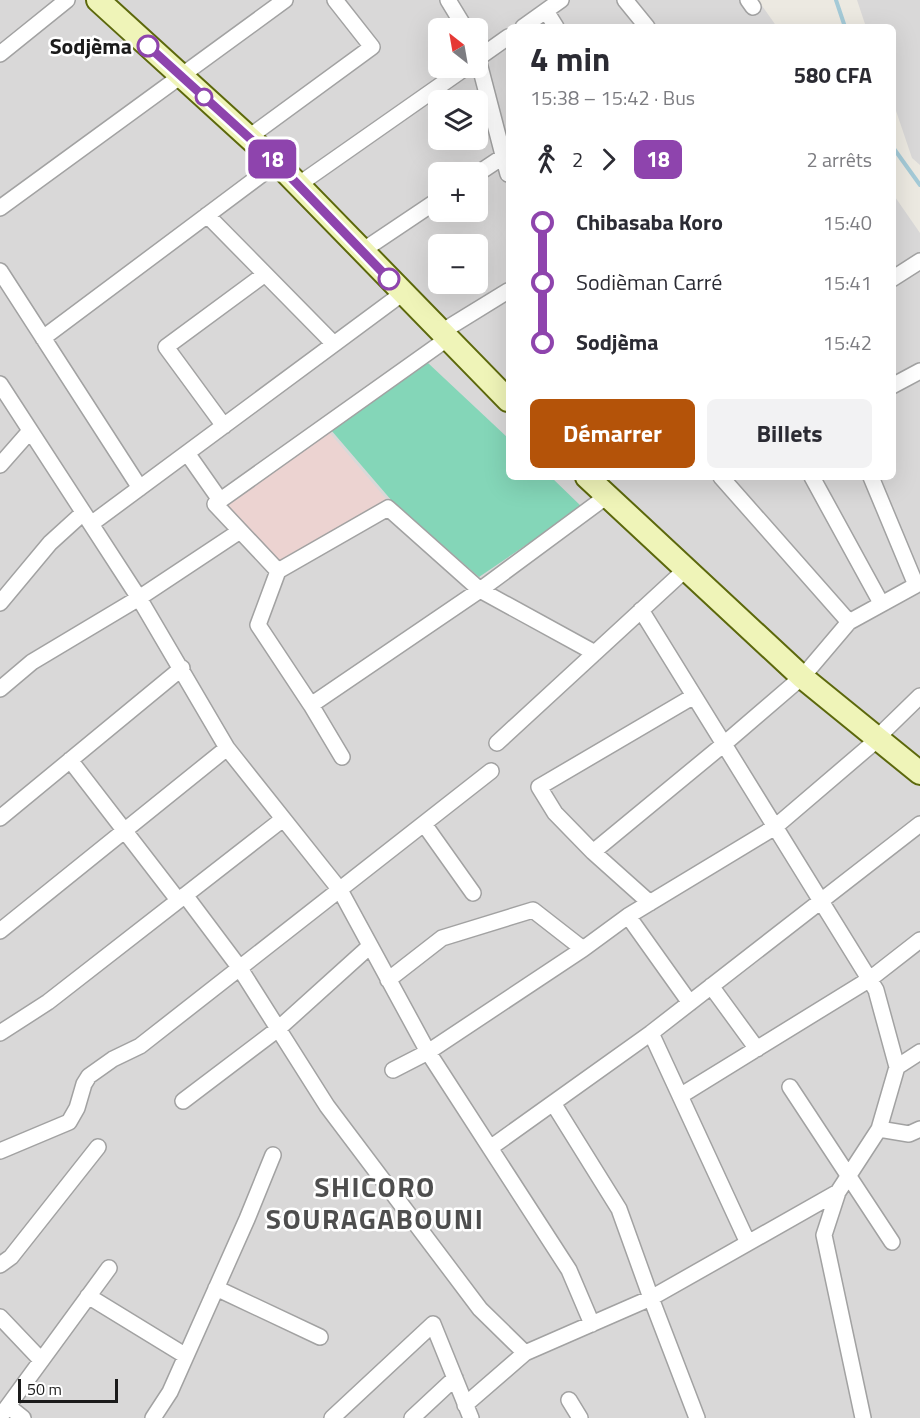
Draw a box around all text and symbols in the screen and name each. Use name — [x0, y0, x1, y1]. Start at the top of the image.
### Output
north arrow — [428, 18, 488, 78]
map controls — [428, 18, 488, 294]
place label: Sodjèma — [50, 29, 132, 63]
text: 4 min — [530, 34, 610, 84]
marker: Sodjèma — [137, 35, 159, 57]
text: 580 CFA — [794, 58, 872, 92]
text: 15:38 – 15:42 · Bus — [530, 82, 695, 113]
unlabelled marker — [195, 88, 213, 106]
button: layers — [428, 90, 488, 150]
line badge: 18 — [245, 140, 299, 178]
text: 18 — [260, 143, 284, 175]
icon: walk — [530, 143, 563, 176]
icon: forward — [592, 143, 625, 176]
text: 18 — [646, 143, 670, 175]
text: 2 — [572, 144, 583, 175]
text: 2 arrêts — [806, 144, 872, 175]
button: + — [428, 162, 488, 222]
text: Chibasaba Koro — [576, 205, 723, 239]
text: 15:40 — [823, 207, 872, 238]
button: − — [428, 234, 488, 294]
text: Sodièman Carré — [576, 265, 722, 299]
text: 15:41 — [823, 267, 872, 298]
unlabelled marker — [378, 268, 400, 290]
text: Sodjèma — [576, 325, 658, 359]
text: 15:42 — [823, 327, 872, 358]
button: Démarrer — [530, 399, 695, 468]
button: Billets — [707, 399, 872, 468]
district label: SHICORO SOURAGABOUNI — [266, 1165, 484, 1240]
scale bar — [18, 1376, 118, 1404]
text: 50 m — [27, 1377, 62, 1401]

